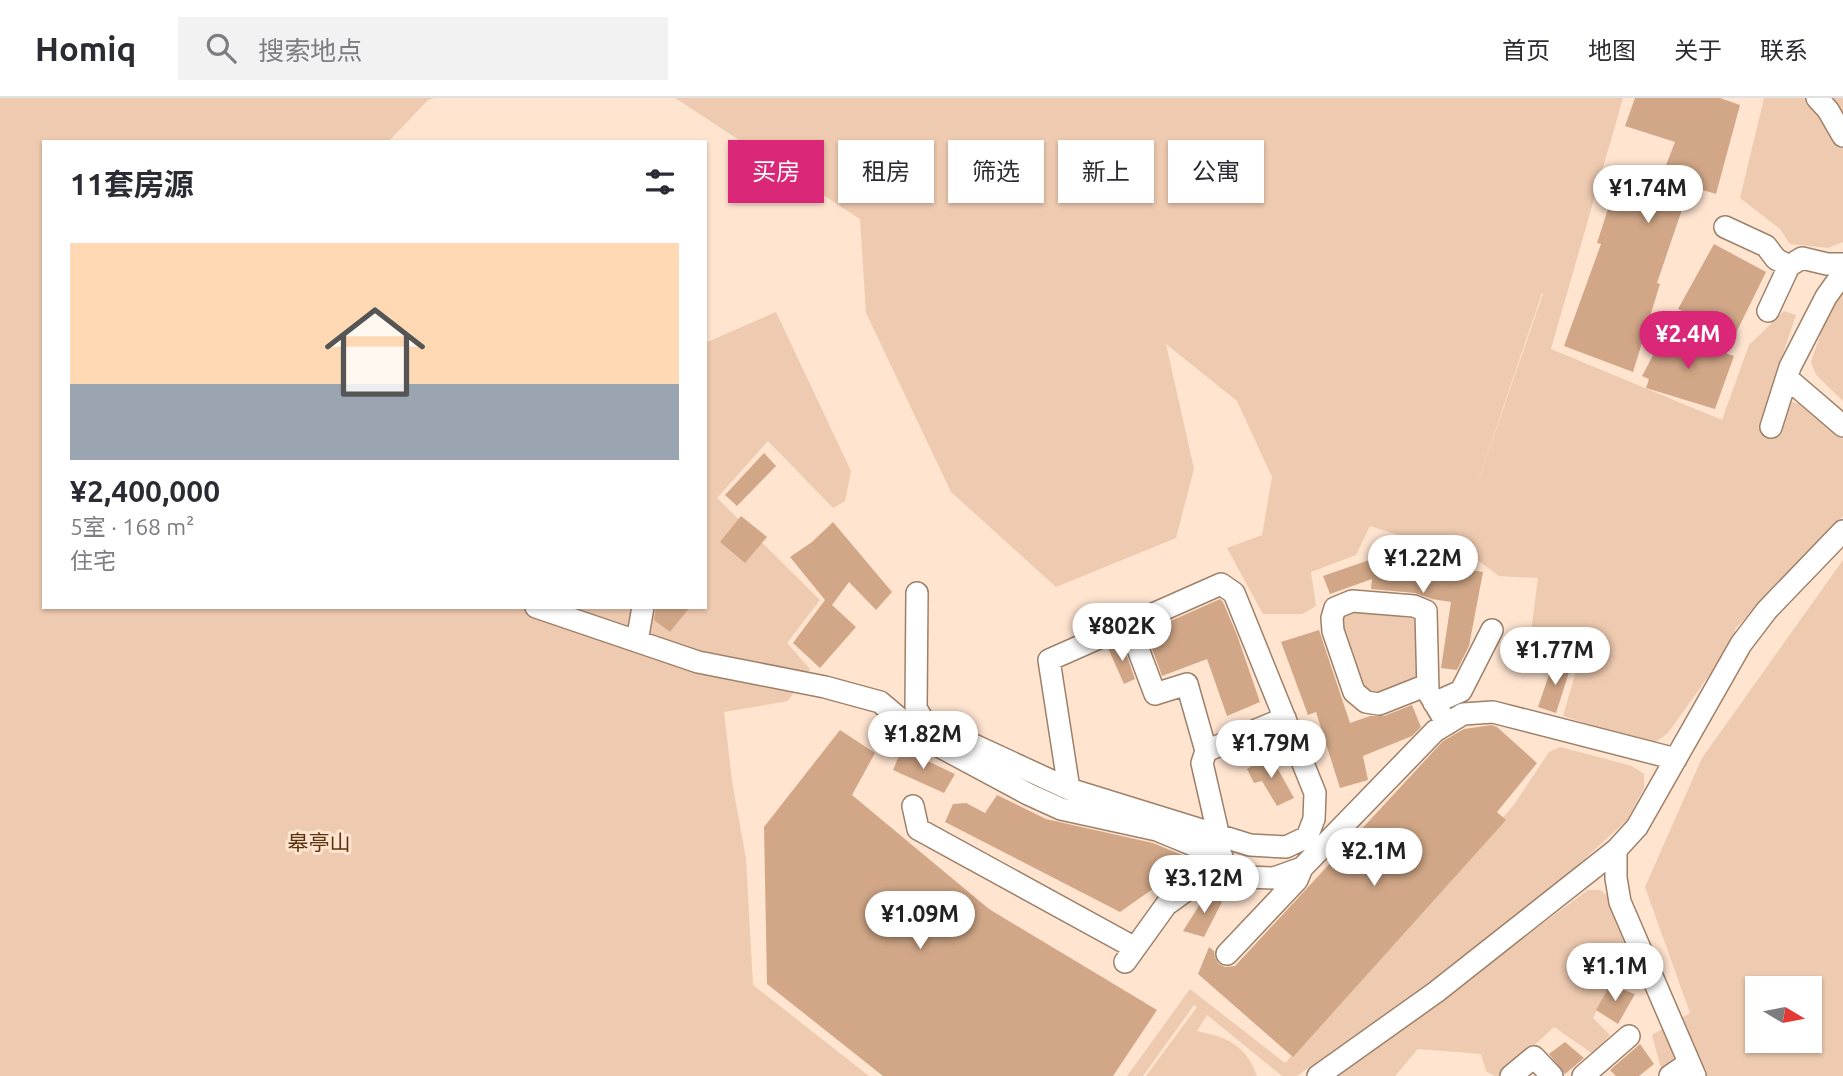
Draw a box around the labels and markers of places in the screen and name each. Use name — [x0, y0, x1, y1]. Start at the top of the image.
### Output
pin: ¥1.74M — [1591, 166, 1705, 225]
pin: ¥2.4M — [1639, 312, 1737, 371]
pin: ¥1.22M — [1366, 536, 1480, 595]
pin: ¥802K — [1073, 603, 1171, 663]
pin: ¥1.77M — [1498, 628, 1612, 687]
pin: ¥1.82M — [866, 712, 980, 771]
pin: ¥1.79M — [1214, 720, 1328, 780]
pin: ¥2.1M — [1325, 828, 1423, 888]
pin: ¥3.12M — [1147, 856, 1261, 915]
pin: ¥1.09M — [863, 892, 977, 951]
pin: ¥1.1M — [1566, 944, 1664, 1003]

